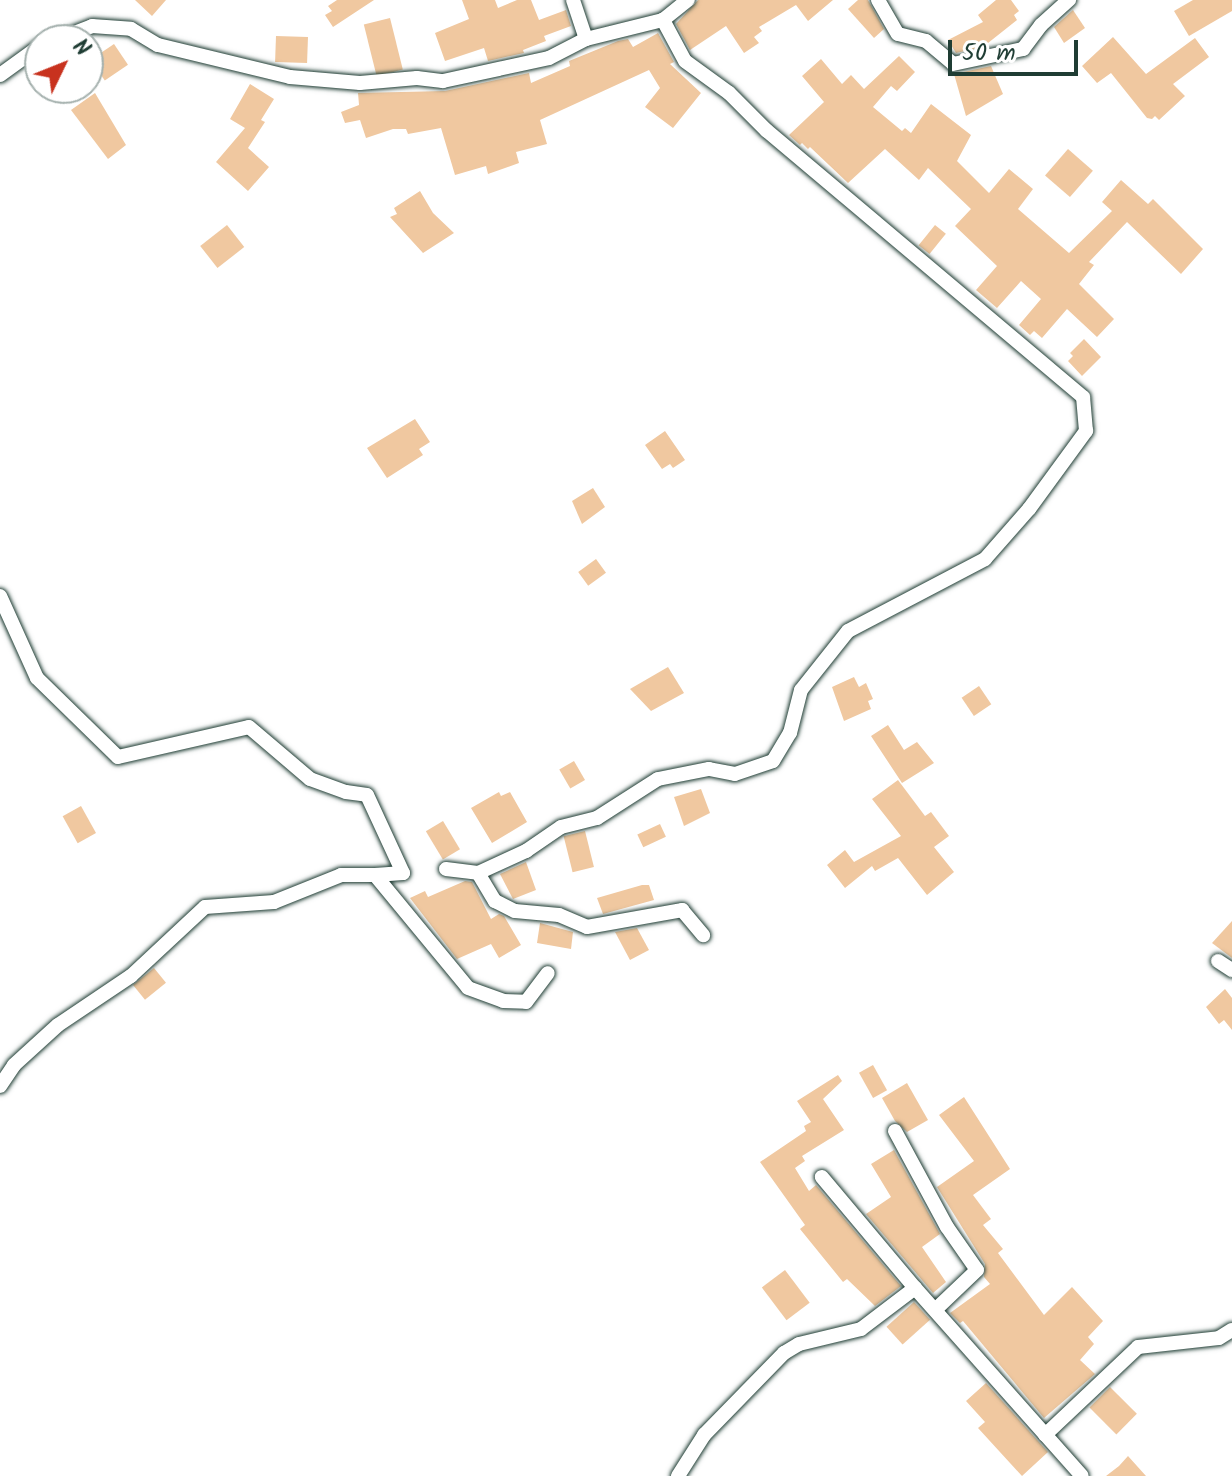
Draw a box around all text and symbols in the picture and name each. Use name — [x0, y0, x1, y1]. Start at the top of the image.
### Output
north arrow — [24, 24, 104, 104]
scale bar — [952, 24, 1082, 74]
text: N — [63, 32, 98, 66]
text: 50 m — [962, 34, 1016, 73]

